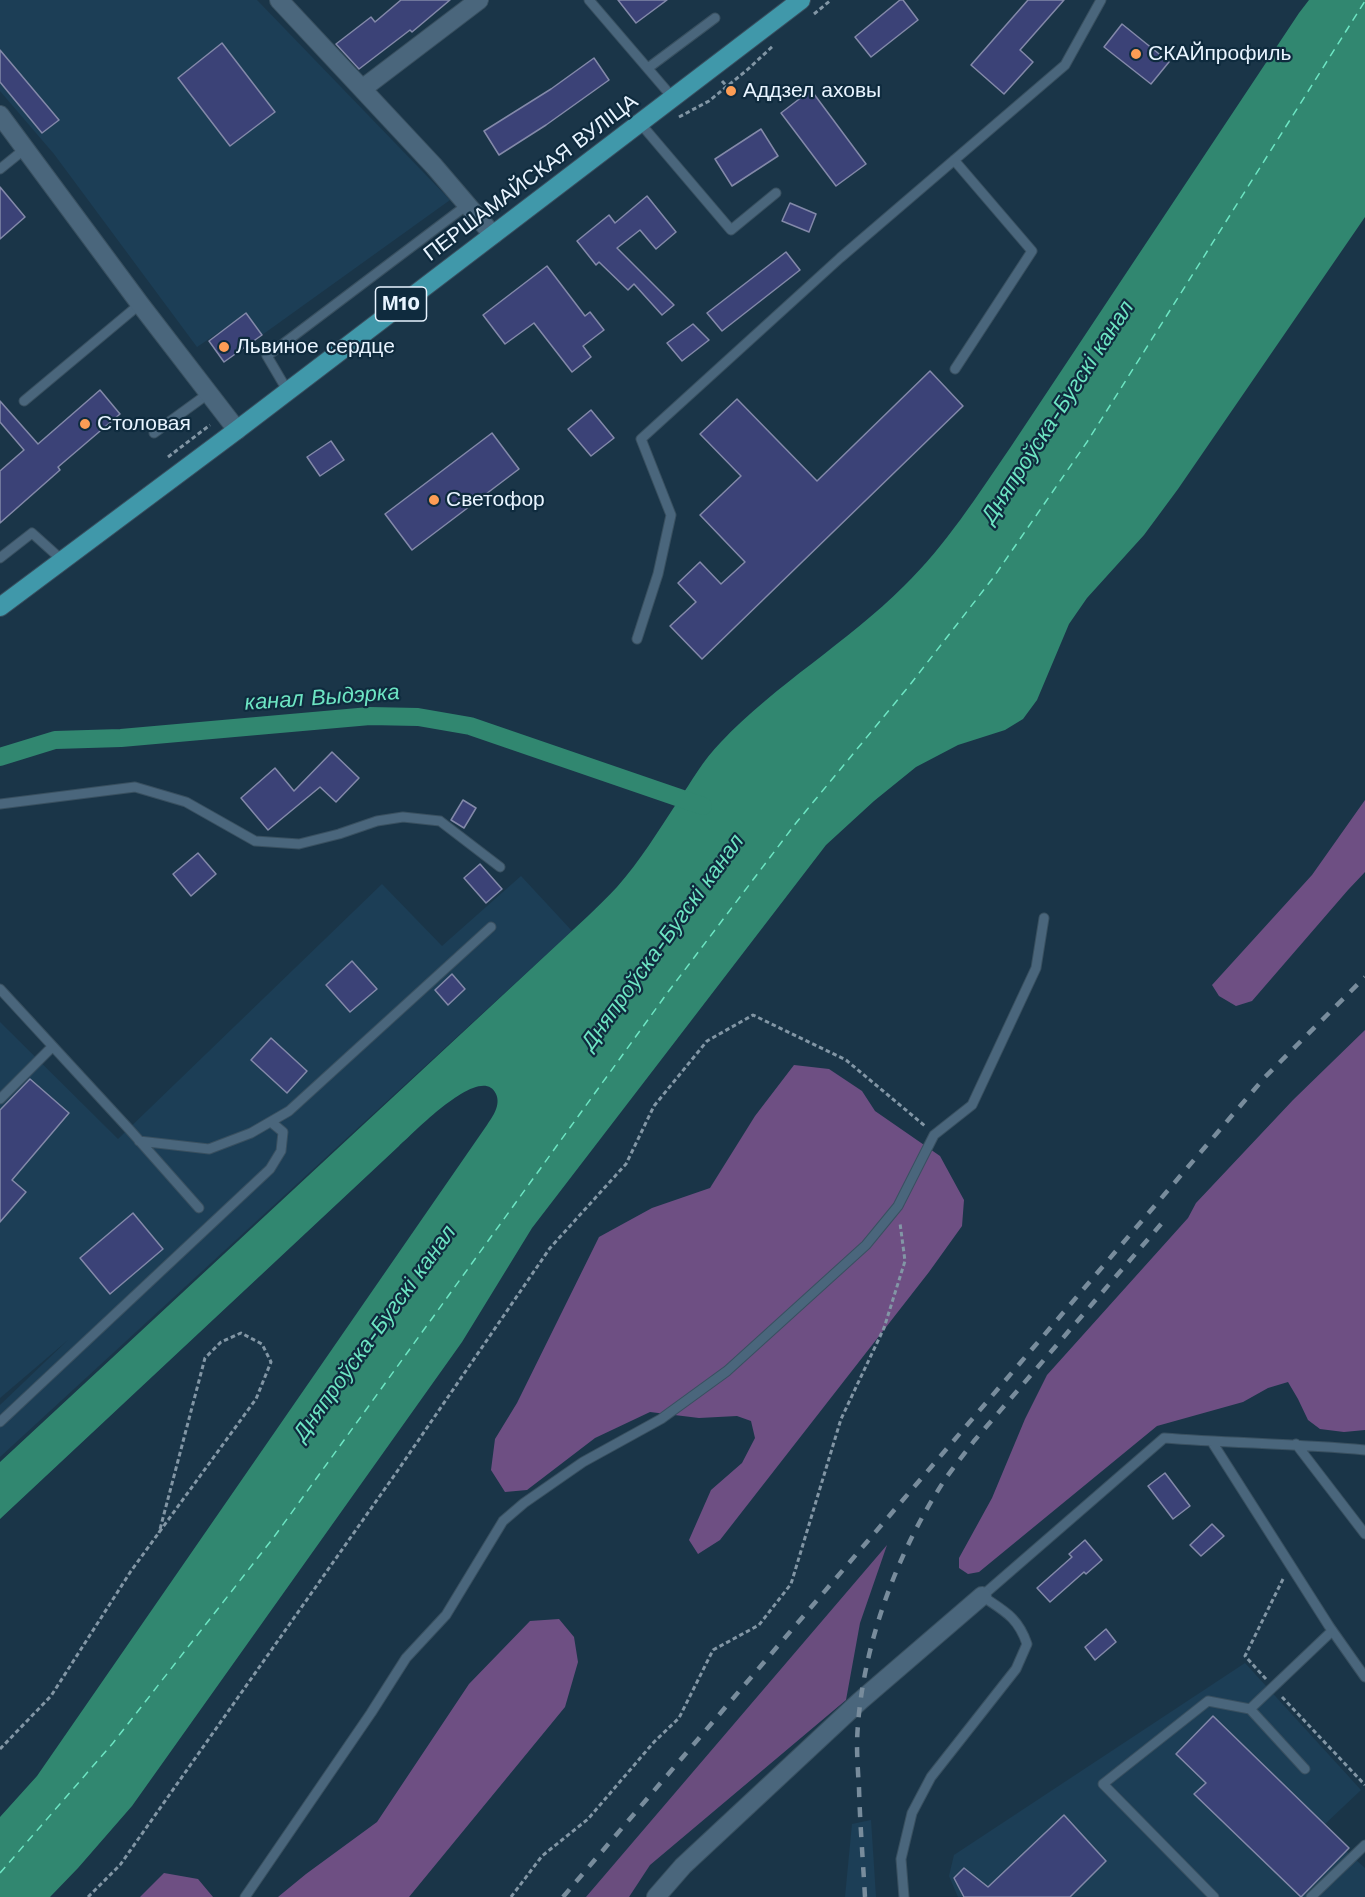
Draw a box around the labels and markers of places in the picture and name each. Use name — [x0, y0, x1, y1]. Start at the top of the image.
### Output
place label: СКАЙпрофиль — [1148, 41, 1291, 67]
marker: СКАЙпрофиль — [1129, 47, 1143, 61]
place label: Аддзел аховы — [743, 78, 881, 104]
marker: Аддзел аховы — [724, 84, 738, 98]
place label: Львиное сердце — [236, 334, 395, 360]
marker: Львиное сердце — [217, 340, 231, 354]
place label: Столовая — [97, 411, 191, 437]
marker: Столовая — [78, 417, 92, 431]
place label: Светофор — [446, 487, 545, 513]
marker: Светофор — [427, 493, 441, 507]

